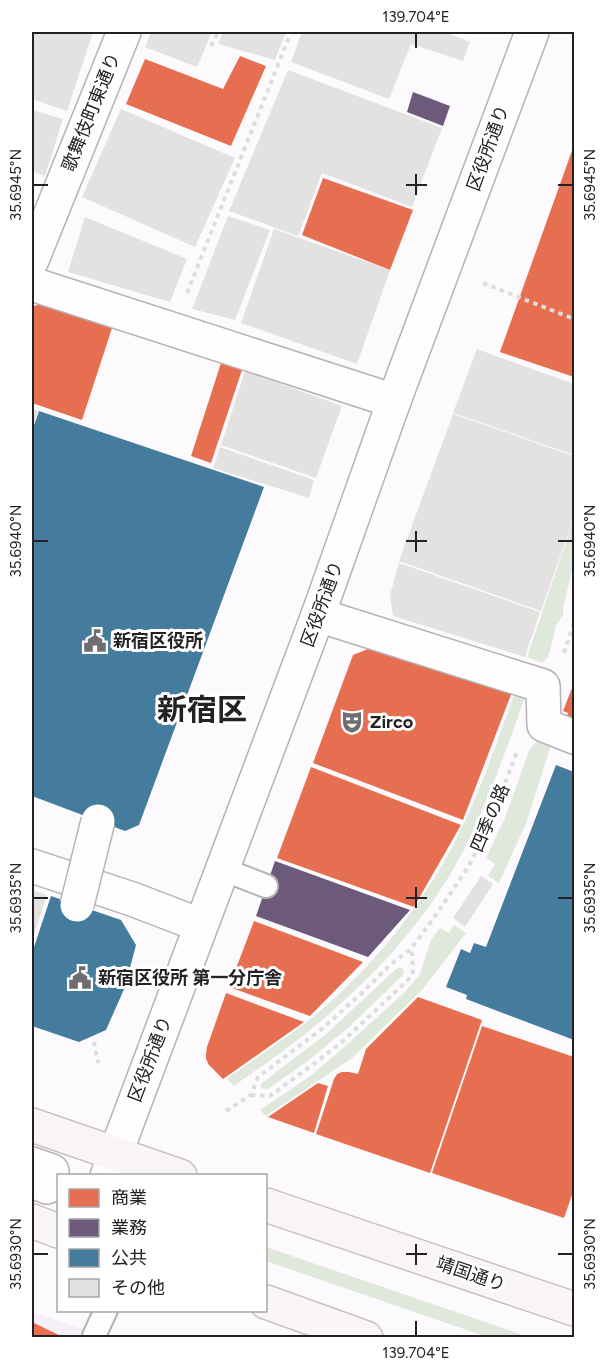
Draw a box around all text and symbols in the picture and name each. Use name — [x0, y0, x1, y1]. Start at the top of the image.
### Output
text: 139.704°E — [382, 8, 450, 26]
street label: 歌舞伎町東通り — [57, 49, 125, 175]
street label: 区役所通り — [462, 102, 514, 194]
text: 35.6945°N — [7, 149, 25, 221]
text: 35.6945°N — [581, 149, 599, 221]
text: 35.6940°N — [7, 505, 25, 577]
text: 35.6940°N — [581, 505, 599, 577]
street label: 区役所通り — [296, 558, 348, 650]
public building icon: 新宿区役所 — [82, 628, 108, 654]
place label: 新宿区役所 — [113, 630, 203, 652]
district label: 新宿区 — [157, 691, 247, 728]
theatre icon: Zirco — [339, 709, 365, 735]
place label: Zirco — [370, 711, 413, 733]
street label: 四季の路 — [466, 781, 514, 855]
text: 35.6935°N — [7, 863, 25, 933]
text: 35.6935°N — [581, 863, 599, 933]
public building icon: 新宿区役所 第一分庁舎 — [67, 965, 93, 991]
place label: 新宿区役所 第一分庁舎 — [98, 967, 282, 989]
street label: 区役所通り — [124, 1013, 176, 1105]
legend — [57, 1174, 267, 1312]
text: 商業 — [111, 1187, 147, 1209]
text: 業務 — [111, 1217, 147, 1239]
text: 35.6930°N — [7, 1218, 25, 1290]
text: 35.6930°N — [581, 1218, 599, 1290]
text: 公共 — [111, 1247, 147, 1269]
street label: 靖国通り — [433, 1252, 509, 1296]
text: その他 — [111, 1277, 165, 1299]
text: 139.704°E — [382, 1344, 450, 1362]

